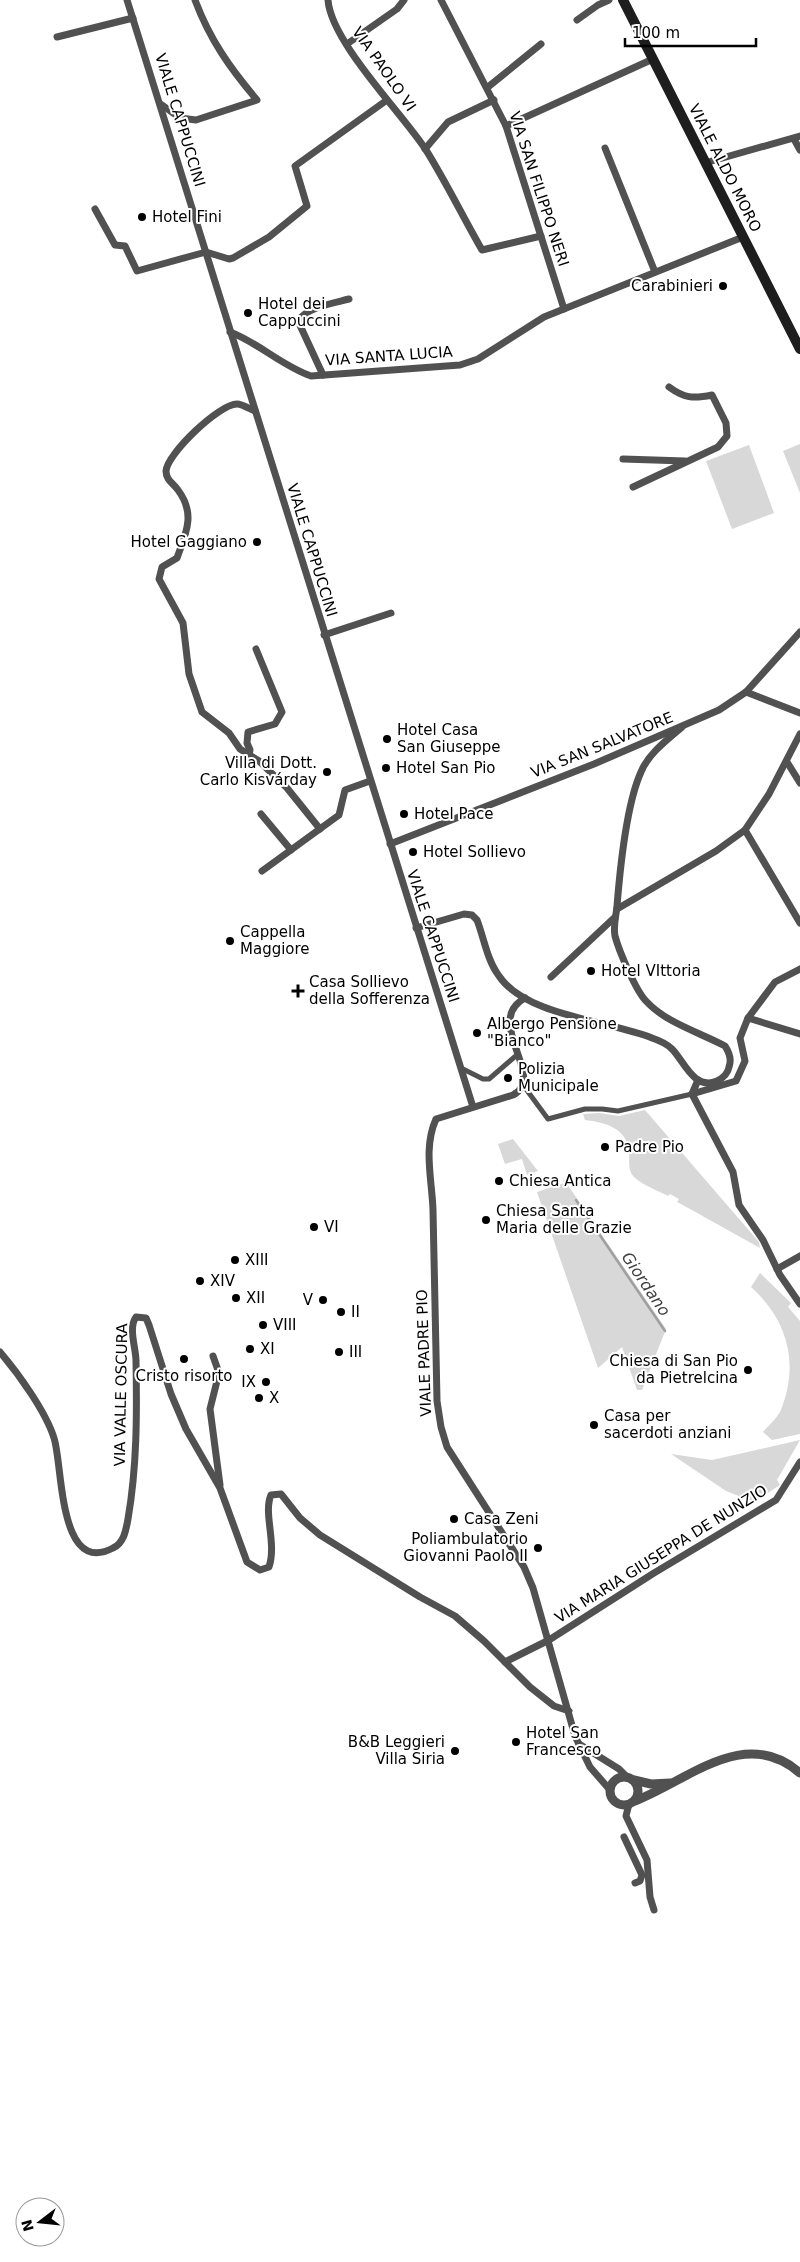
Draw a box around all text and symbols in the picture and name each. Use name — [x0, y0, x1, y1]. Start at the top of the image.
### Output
scale bar — [625, 15, 756, 47]
street label: VIA PAOLO VI — [348, 23, 420, 115]
text: 100 m — [632, 24, 680, 42]
street label: VIALE CAPPUCCINI — [151, 51, 209, 189]
street label: VIALE ALDO MORO — [685, 101, 765, 235]
street label: VIA SAN FILIPPO NERI — [505, 109, 573, 269]
place label: Hotel Fini — [152, 208, 222, 226]
marker: Hotel Fini — [136, 211, 148, 223]
place label: Carabinieri — [631, 277, 713, 295]
marker: Carabinieri — [717, 280, 729, 292]
place label: Hotel dei Cappuccini — [258, 295, 341, 330]
marker: Hotel dei Cappuccini — [242, 307, 254, 319]
street label: VIA SANTA LUCIA — [325, 343, 454, 369]
street label: VIALE CAPPUCCINI — [283, 481, 341, 619]
place label: Hotel Gaggiano — [131, 533, 247, 551]
marker: Hotel Gaggiano — [251, 536, 263, 548]
street label: VIA SAN SALVATORE — [528, 708, 676, 782]
place label: Hotel Casa San Giuseppe — [397, 721, 501, 756]
marker: Hotel Casa San Giuseppe — [381, 733, 393, 745]
place label: Villa di Dott. Carlo Kisvárday — [200, 754, 317, 789]
place label: Hotel San Pio — [396, 759, 496, 777]
marker: Hotel San Pio — [380, 762, 392, 774]
marker: Villa di Dott. Carlo Kisvárday — [321, 766, 333, 778]
place label: Hotel Pace — [414, 805, 494, 823]
marker: Hotel Pace — [398, 808, 410, 820]
place label: Hotel Sollievo — [423, 843, 526, 861]
marker: Hotel Sollievo — [407, 846, 419, 858]
street label: VIALE CAPPUCCINI — [403, 867, 463, 1005]
place label: Cappella Maggiore — [240, 923, 310, 958]
marker: Cappella Maggiore — [224, 935, 236, 947]
place label: Hotel VIttoria — [601, 962, 701, 980]
marker: Hotel VIttoria — [585, 965, 597, 977]
place label: Casa Sollievo della Sofferenza — [309, 973, 430, 1008]
marker: Casa Sollievo della Sofferenza — [291, 984, 305, 998]
place label: Albergo Pensione "Bianco" — [487, 1015, 617, 1050]
marker: Albergo Pensione "Bianco" — [471, 1027, 483, 1039]
place label: Polizia Municipale — [518, 1060, 599, 1095]
marker: Polizia Municipale — [502, 1072, 514, 1084]
place label: Padre Pio — [615, 1138, 684, 1156]
marker: Padre Pio — [599, 1141, 611, 1153]
place label: Chiesa Antica — [509, 1172, 611, 1190]
marker: Chiesa Antica — [493, 1175, 505, 1187]
place label: Chiesa Santa Maria delle Grazie — [496, 1202, 632, 1237]
marker: Chiesa Santa Maria delle Grazie — [480, 1214, 492, 1226]
place label: VI — [324, 1218, 339, 1236]
marker: VI — [308, 1221, 320, 1233]
water label: Giordano — [618, 1248, 674, 1320]
place label: XIII — [245, 1251, 269, 1269]
marker: XIII — [229, 1254, 241, 1266]
place label: XIV — [210, 1272, 236, 1290]
marker: XIV — [194, 1275, 206, 1287]
place label: XII — [246, 1289, 265, 1307]
street label: VIALE PADRE PIO — [413, 1289, 435, 1417]
place label: V — [303, 1291, 314, 1309]
marker: XII — [230, 1292, 242, 1304]
marker: V — [317, 1294, 329, 1306]
place label: II — [351, 1303, 360, 1321]
marker: II — [335, 1306, 347, 1318]
place label: VIII — [273, 1316, 297, 1334]
marker: VIII — [257, 1319, 269, 1331]
street label: VIA VALLE OSCURA — [111, 1323, 131, 1467]
place label: XI — [260, 1340, 275, 1358]
marker: XI — [244, 1343, 256, 1355]
place label: III — [349, 1343, 362, 1361]
marker: III — [333, 1346, 345, 1358]
place label: Chiesa di San Pio da Pietrelcina — [609, 1352, 738, 1387]
marker: Cristo risorto — [178, 1353, 190, 1365]
marker: Chiesa di San Pio da Pietrelcina — [742, 1364, 754, 1376]
place label: Cristo risorto — [135, 1367, 233, 1385]
place label: IX — [241, 1373, 256, 1391]
marker: IX — [260, 1376, 272, 1388]
place label: X — [269, 1389, 279, 1407]
marker: X — [253, 1392, 265, 1404]
place label: Casa per sacerdoti anziani — [604, 1407, 732, 1442]
marker: Casa per sacerdoti anziani — [588, 1419, 600, 1431]
street label: VIA MARIA GIUSEPPA DE NUNZIO — [552, 1481, 770, 1627]
place label: Casa Zeni — [464, 1510, 539, 1528]
marker: Casa Zeni — [448, 1513, 460, 1525]
place label: Poliambulatorio Giovanni Paolo II — [403, 1530, 528, 1565]
marker: Poliambulatorio Giovanni Paolo II — [532, 1542, 544, 1554]
place label: Hotel San Francesco — [526, 1724, 601, 1759]
place label: B&B Leggieri Villa Siria — [348, 1733, 445, 1768]
marker: Hotel San Francesco — [510, 1736, 522, 1748]
marker: B&B Leggieri Villa Siria — [449, 1745, 461, 1757]
north arrow — [15, 2197, 65, 2247]
text: N — [18, 2218, 37, 2233]

